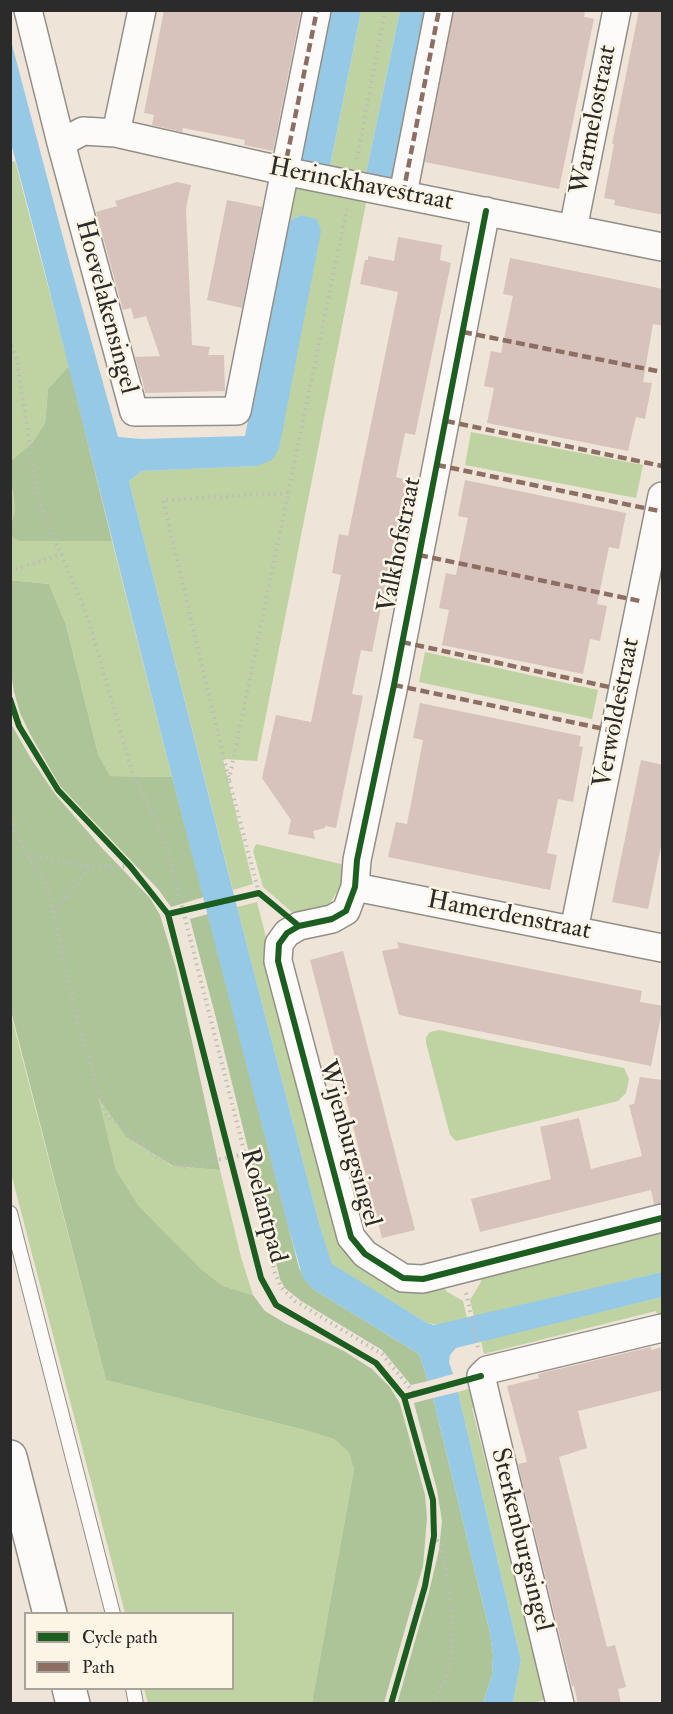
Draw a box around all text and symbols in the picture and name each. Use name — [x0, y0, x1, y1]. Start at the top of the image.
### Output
street label: Warmelostraat — [565, 43, 625, 197]
street label: Herinckhavestraat — [266, 153, 456, 219]
street label: Hoevelakensingel — [67, 216, 143, 398]
street label: Valkhofstraat — [373, 475, 429, 615]
street label: Verwoldestraat — [588, 635, 648, 791]
street label: Hamerdenstraat — [424, 886, 594, 948]
street label: Wijenburgsingel — [309, 1057, 387, 1231]
street label: Roelantpad — [232, 1145, 292, 1267]
street label: Sterkenburgsingel — [482, 1445, 558, 1635]
legend — [24, 1612, 234, 1690]
text: Cycle path — [82, 1626, 158, 1649]
text: Path — [82, 1656, 115, 1679]

